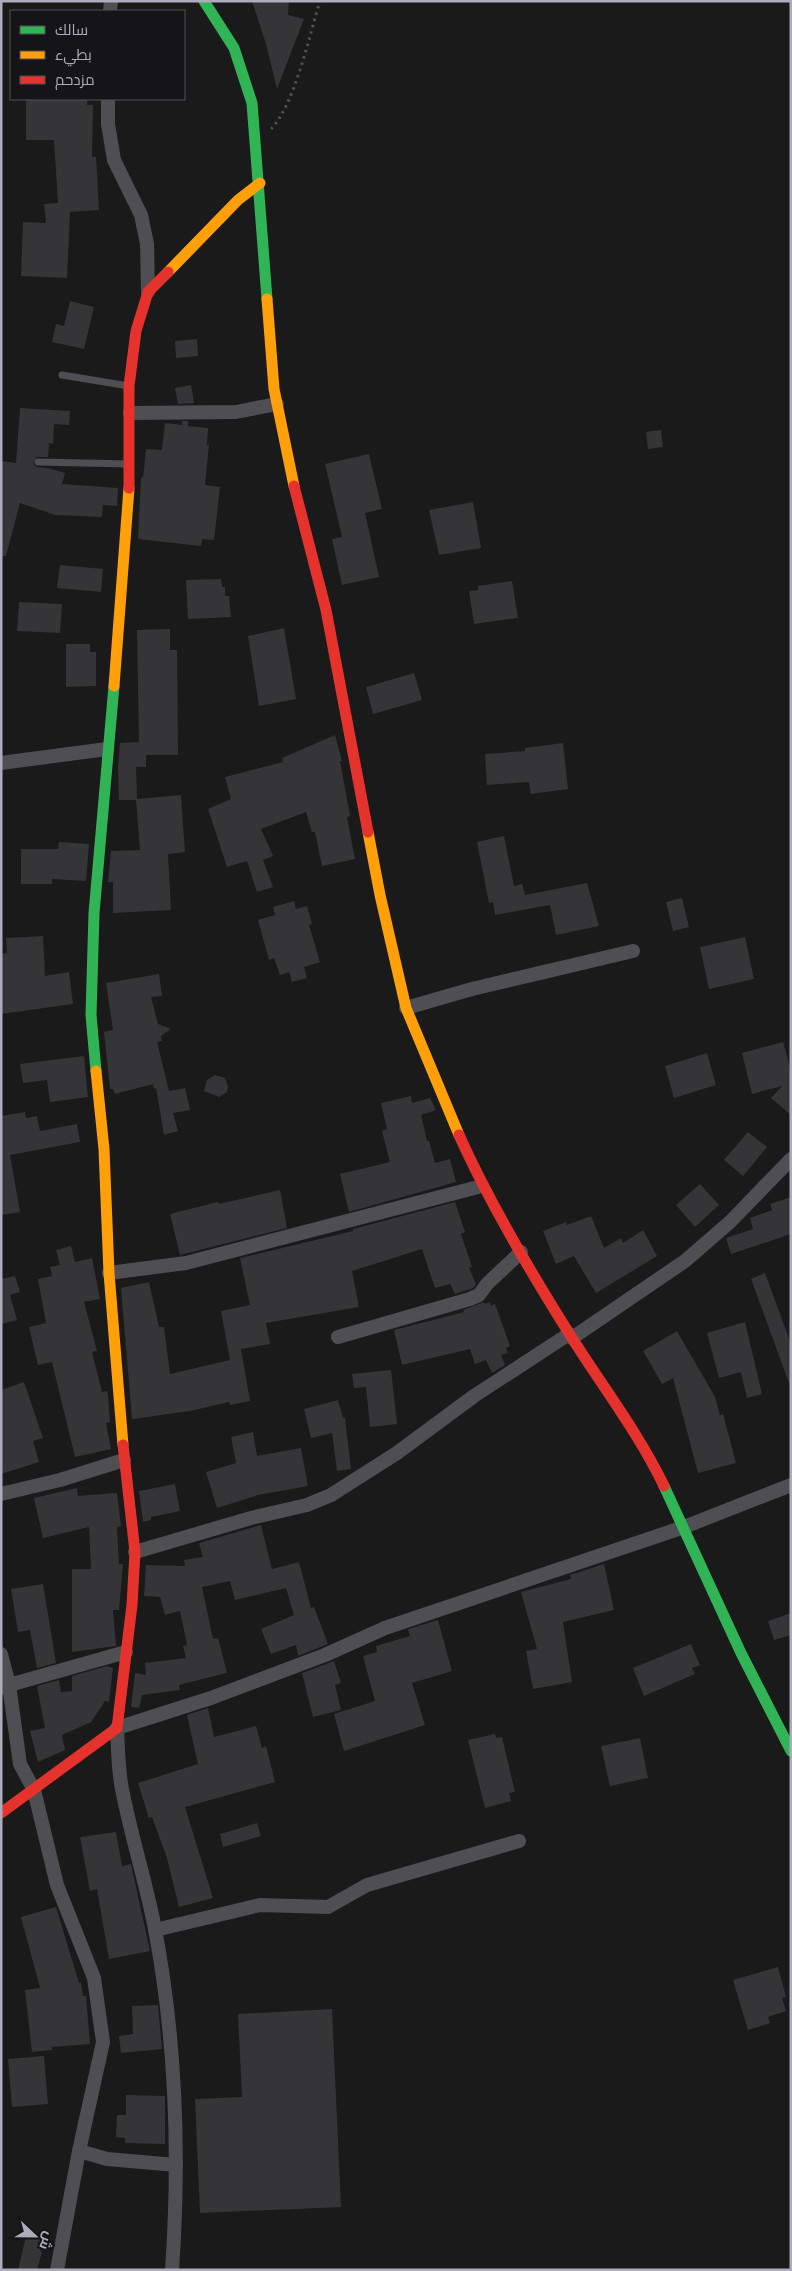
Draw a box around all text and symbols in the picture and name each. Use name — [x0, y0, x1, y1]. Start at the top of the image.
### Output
legend — [10, 10, 185, 100]
text: سالك — [55, 21, 88, 39]
text: بطيء — [55, 46, 92, 67]
text: مزدحم — [55, 71, 95, 90]
north arrow — [10, 2211, 60, 2261]
text: ش — [35, 2229, 58, 2252]

